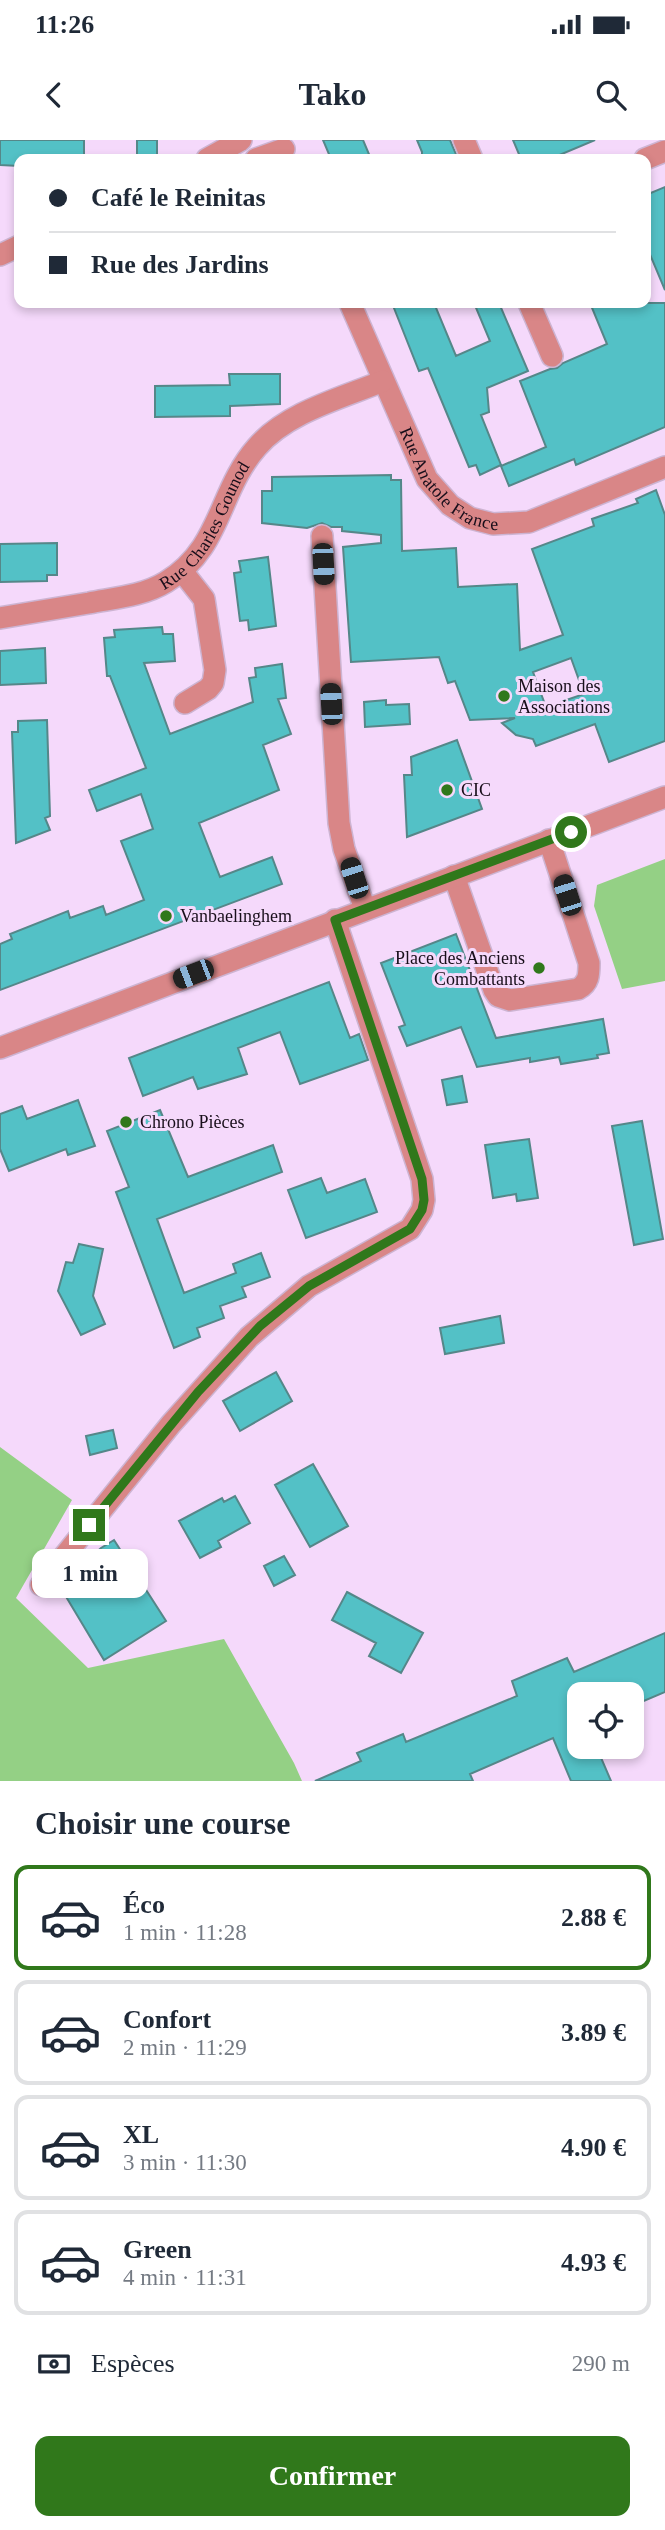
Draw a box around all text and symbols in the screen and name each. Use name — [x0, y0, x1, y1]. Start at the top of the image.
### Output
text: 11:26 — [35, 10, 94, 39]
icon: back — [35, 76, 73, 114]
text: Tako — [298, 76, 367, 112]
icon: search — [592, 76, 630, 114]
text: Café le Reinitas — [91, 183, 266, 212]
text: Rue des Jardins — [91, 250, 269, 279]
street label: Rue Anatole France — [396, 424, 499, 534]
street label: Rue Charles Gounod — [156, 458, 253, 594]
car — [312, 542, 335, 586]
place label: Maison des Associations — [518, 676, 610, 717]
car — [320, 682, 343, 726]
marker: Maison des Associations — [496, 688, 512, 704]
place label: CIC — [461, 780, 491, 800]
marker: CIC — [439, 782, 455, 798]
route start — [555, 816, 587, 848]
car — [338, 855, 371, 901]
car — [551, 872, 584, 918]
place label: Vanbaelinghem — [180, 906, 292, 926]
marker: Vanbaelinghem — [158, 908, 174, 924]
place label: Place des Anciens Combattants — [395, 948, 525, 989]
car — [170, 957, 217, 991]
marker: Place des Anciens Combattants — [531, 960, 547, 976]
place label: Chrono Pièces — [140, 1112, 244, 1132]
marker: Chrono Pièces — [118, 1114, 134, 1130]
route end — [73, 1509, 105, 1541]
callout: 1 min — [31, 1550, 147, 1598]
text: 1 min — [62, 1561, 118, 1586]
map controls — [567, 1682, 644, 1759]
button: locate — [567, 1682, 644, 1759]
text: Choisir une course — [35, 1805, 290, 1841]
icon: car — [39, 1886, 102, 1949]
text: Éco — [123, 1890, 165, 1919]
text: 2.88 € — [561, 1903, 626, 1932]
text: 1 min · 11:28 — [123, 1920, 247, 1945]
icon: car — [39, 2001, 102, 2064]
text: Confort — [123, 2005, 211, 2034]
text: 3.89 € — [561, 2018, 626, 2047]
text: 2 min · 11:29 — [123, 2035, 247, 2060]
icon: car — [39, 2116, 102, 2179]
text: XL — [123, 2120, 159, 2149]
text: 4.90 € — [561, 2133, 626, 2162]
text: 3 min · 11:30 — [123, 2150, 247, 2175]
icon: car — [39, 2231, 102, 2294]
text: Green — [123, 2235, 192, 2264]
text: 4.93 € — [561, 2248, 626, 2277]
text: 4 min · 11:31 — [123, 2265, 247, 2290]
icon: cash — [35, 2345, 73, 2383]
text: Espèces — [91, 2349, 175, 2378]
text: 290 m — [572, 2351, 630, 2376]
button: Confirmer — [35, 2436, 630, 2516]

